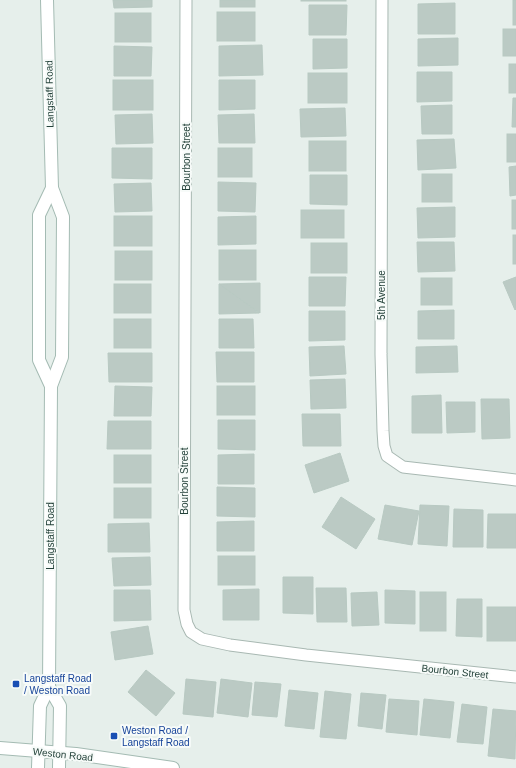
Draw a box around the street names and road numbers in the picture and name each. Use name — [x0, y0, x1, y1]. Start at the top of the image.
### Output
street label: Langstaff Road — [43, 60, 56, 128]
street label: Bourbon Street — [181, 123, 192, 191]
street label: 5th Avenue — [376, 270, 387, 320]
street label: Bourbon Street — [179, 447, 190, 515]
street label: Langstaff Road — [45, 502, 56, 570]
street label: Bourbon Street — [421, 663, 489, 681]
street label: Weston Road — [32, 746, 94, 763]

